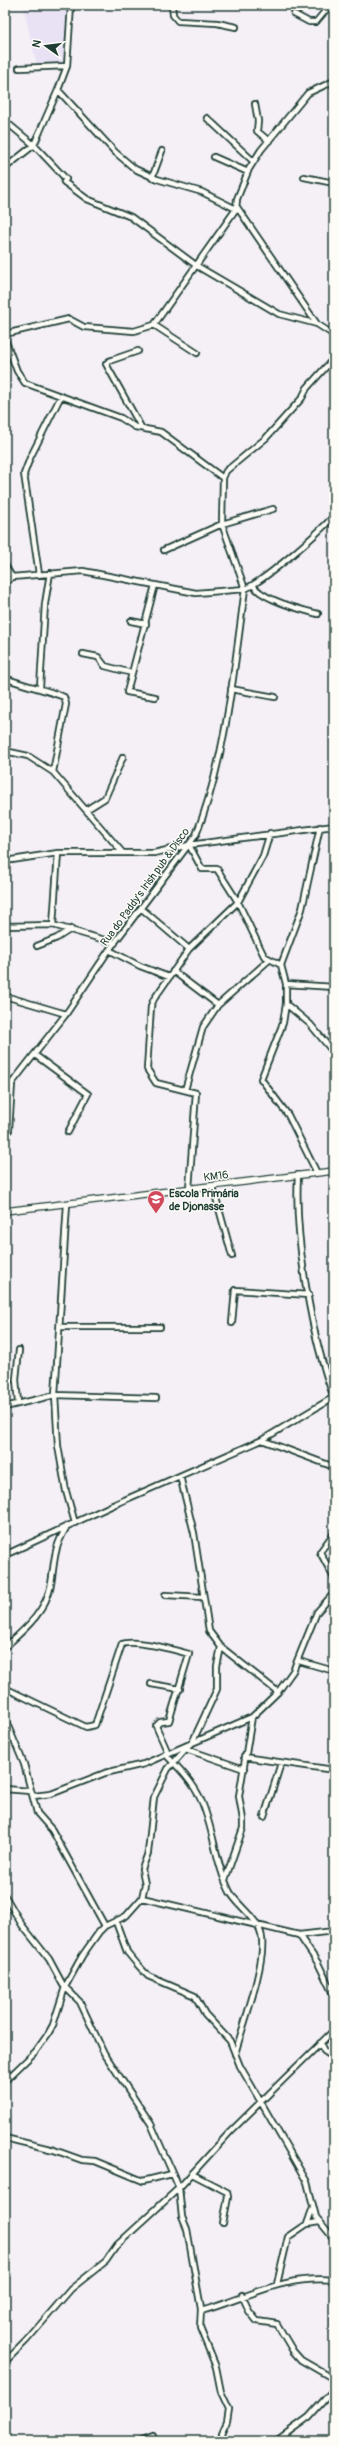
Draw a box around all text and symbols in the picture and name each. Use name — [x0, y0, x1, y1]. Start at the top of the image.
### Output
north arrow — [26, 26, 66, 66]
text: N — [30, 38, 44, 49]
street label: Rua do Paddy's Irish pub & Disco — [98, 825, 192, 949]
street label: KM16 — [203, 1168, 229, 1184]
place label: Escola Primária de Djonasse — [169, 1187, 239, 1213]
school or university icon: Escola Primária de Djonasse — [146, 1189, 166, 1214]

